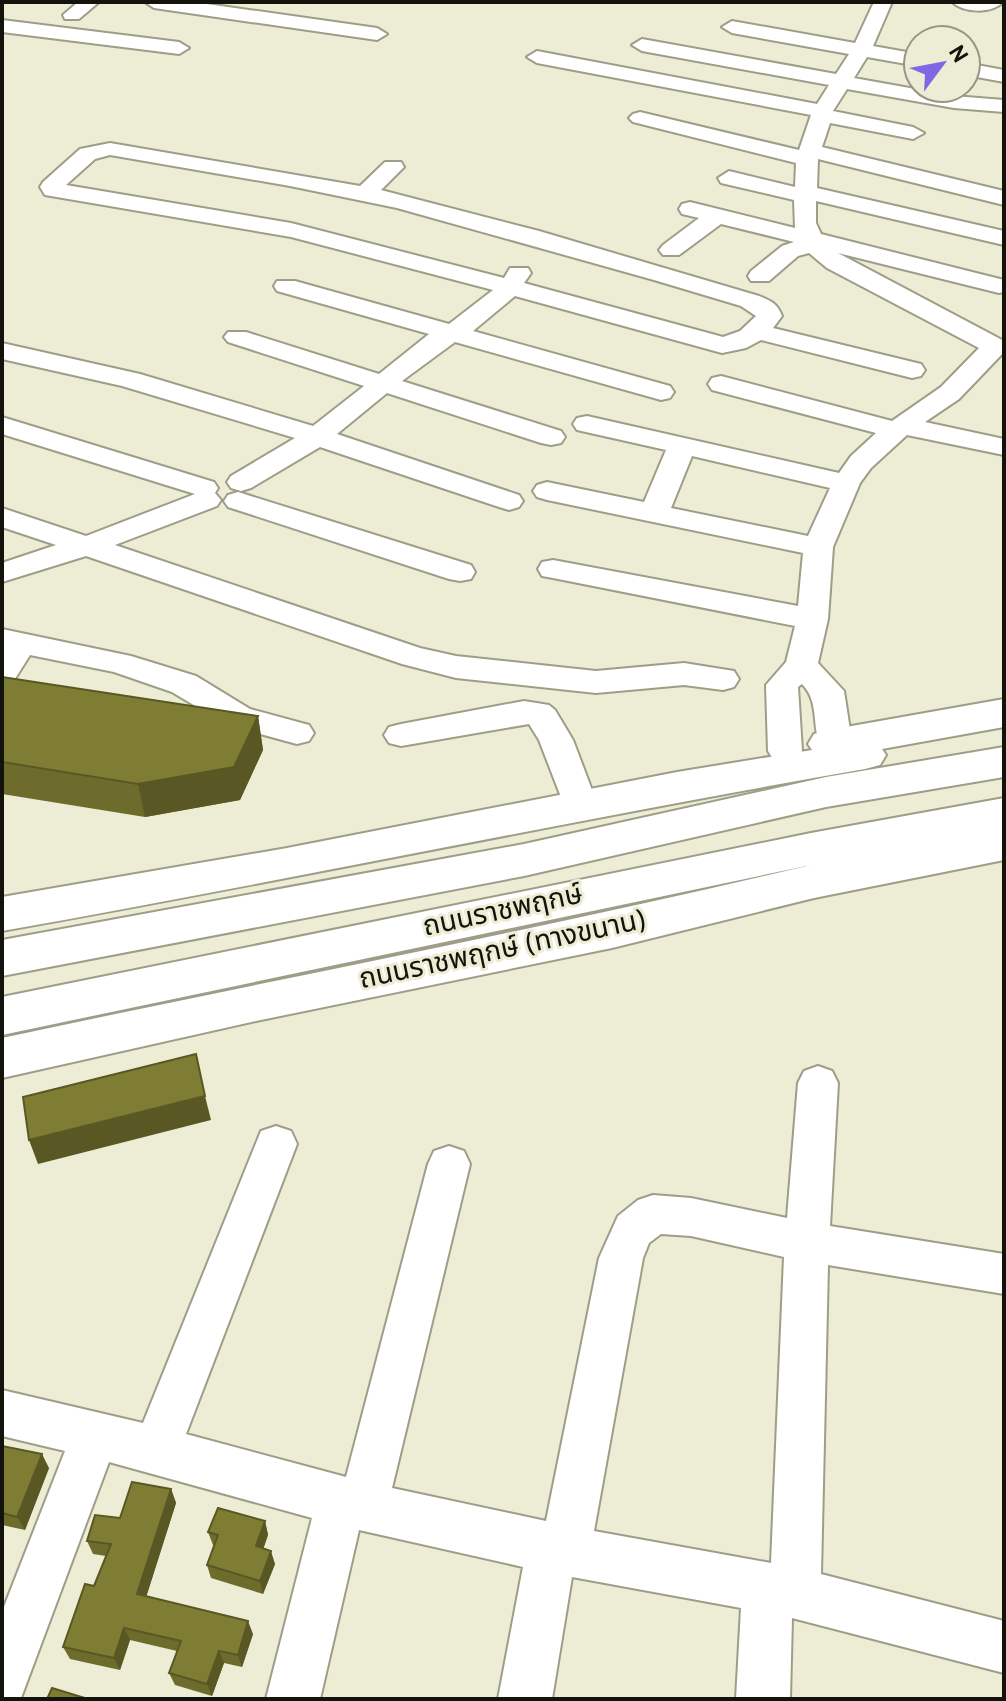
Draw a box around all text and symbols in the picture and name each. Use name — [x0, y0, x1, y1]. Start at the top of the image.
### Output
north arrow — [902, 24, 982, 104]
text: N — [941, 41, 972, 69]
street label: ถนนราชพฤกษ์ — [420, 877, 586, 947]
street label: ถนนราชพฤกษ์ (ทางขนาน) — [356, 903, 650, 999]

